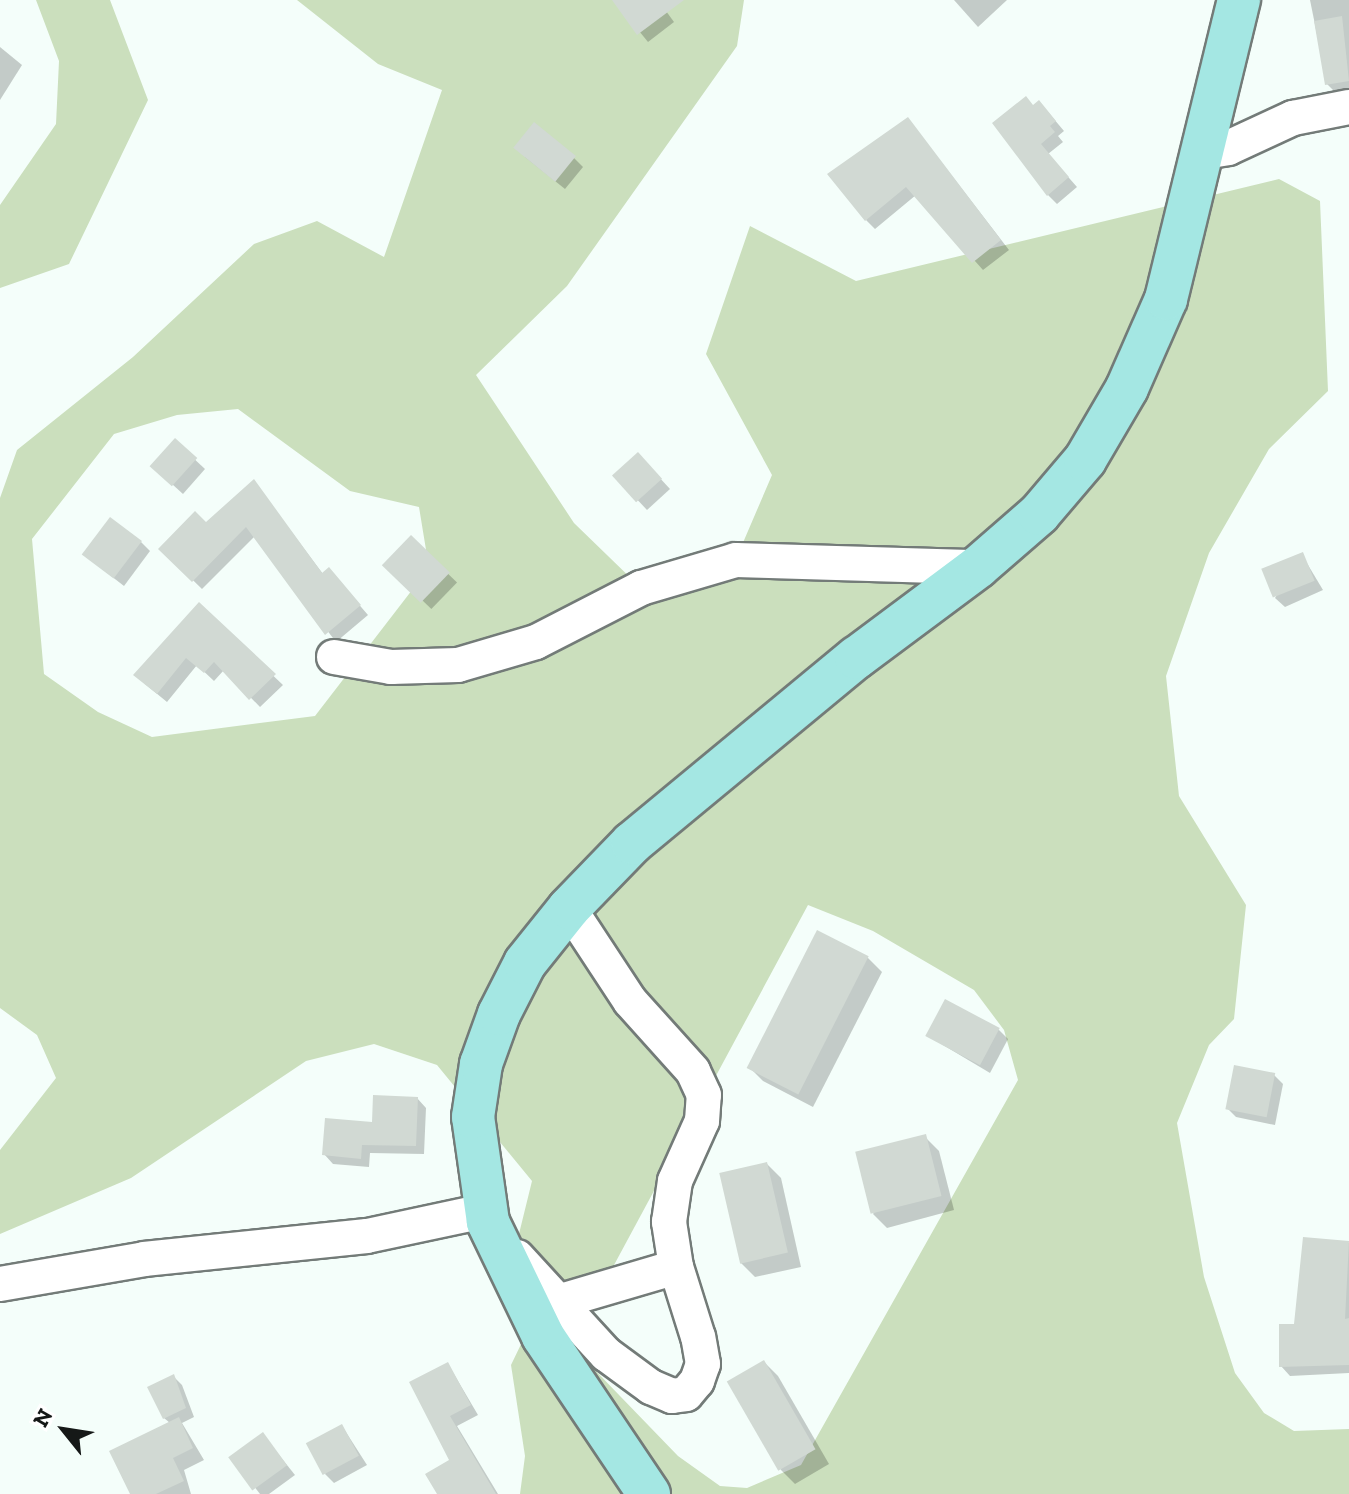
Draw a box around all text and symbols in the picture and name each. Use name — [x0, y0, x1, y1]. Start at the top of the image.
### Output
north arrow — [24, 1390, 104, 1470]
text: N — [27, 1404, 59, 1432]

